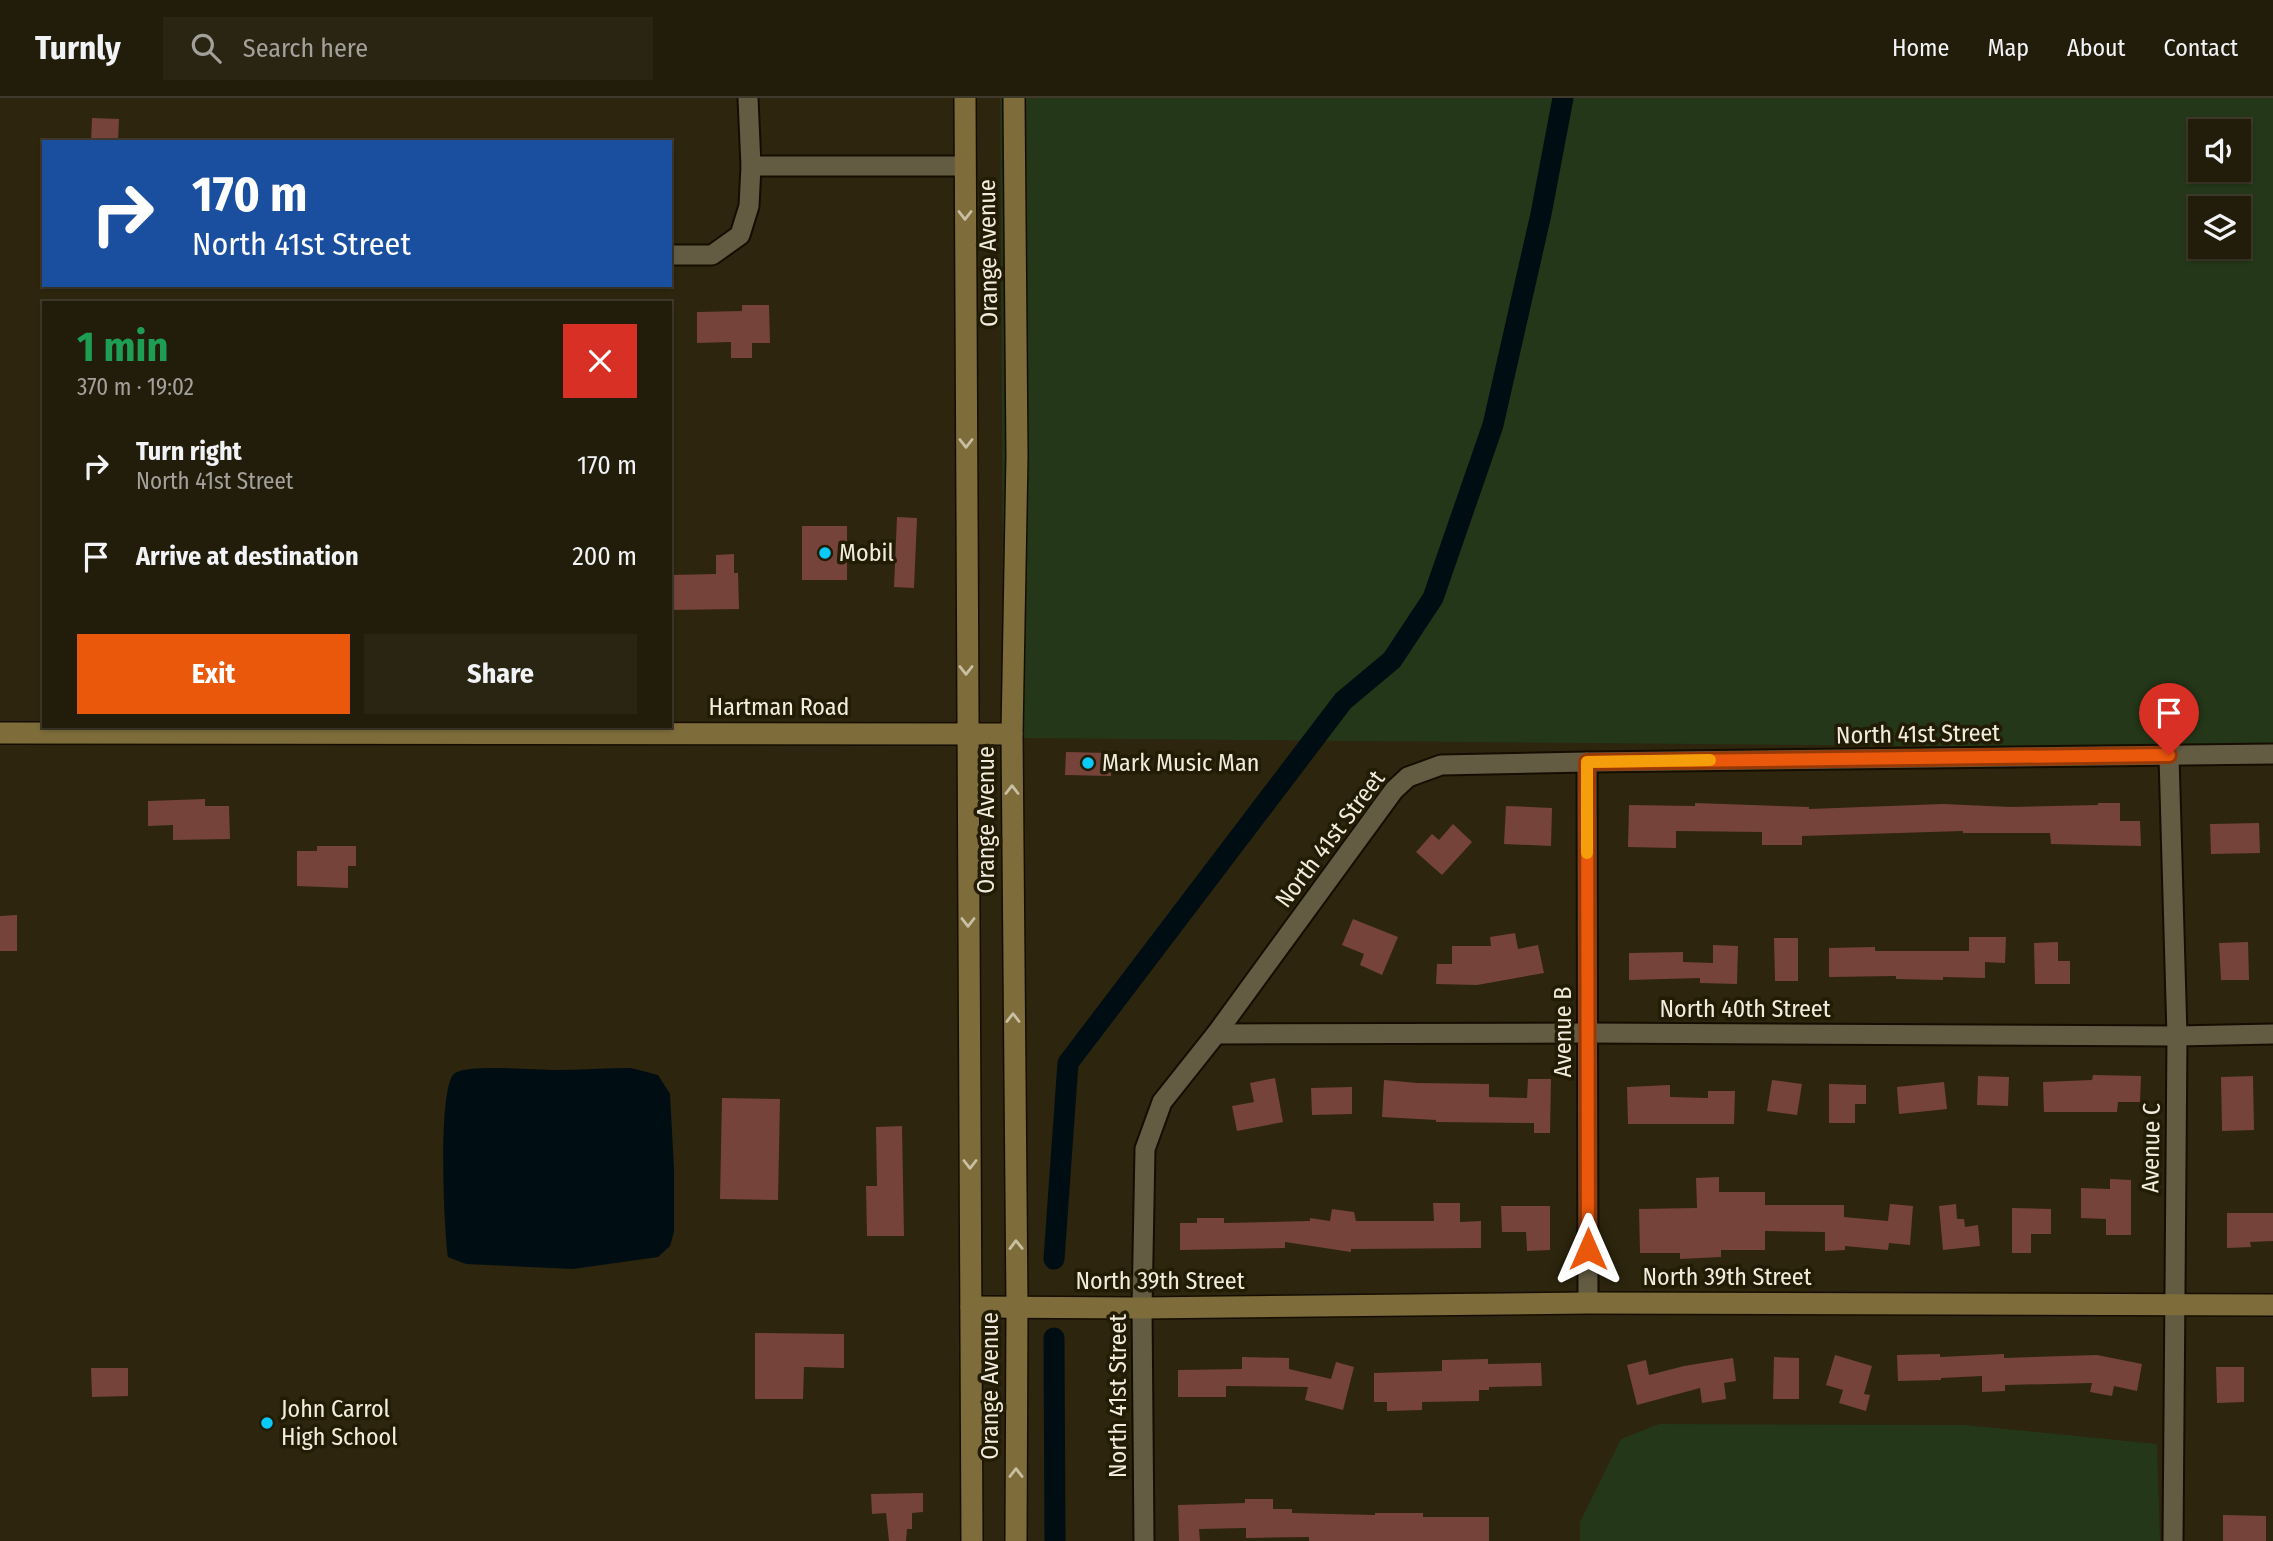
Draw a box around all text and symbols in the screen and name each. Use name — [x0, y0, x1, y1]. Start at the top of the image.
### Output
search box — [163, 17, 653, 80]
text: Turnly — [35, 28, 121, 68]
icon: search — [187, 29, 225, 67]
text: Search here — [243, 33, 368, 64]
text: Home — [1892, 34, 1949, 62]
text: Map — [1987, 34, 2029, 62]
text: About — [2067, 34, 2125, 62]
text: Contact — [2163, 34, 2238, 62]
map controls — [2188, 119, 2251, 259]
button: sound — [2188, 119, 2251, 182]
text: 170 m — [192, 165, 308, 224]
icon: right — [77, 168, 168, 259]
street label: Orange Avenue — [973, 179, 1003, 327]
button: layers — [2188, 196, 2251, 259]
one-way arrow — [957, 210, 973, 221]
text: North 41st Street — [192, 225, 411, 263]
text: 1 min — [77, 322, 168, 372]
button: close — [563, 324, 637, 398]
text: 370 m · 19:02 — [77, 373, 194, 401]
text: Turn right — [136, 436, 242, 467]
one-way arrow — [958, 438, 974, 448]
icon: right — [77, 447, 115, 485]
text: 170 m — [577, 450, 637, 481]
text: North 41st Street — [136, 467, 293, 495]
icon: arrive — [77, 538, 115, 576]
place label: Mobil — [839, 539, 894, 567]
text: Arrive at destination — [136, 541, 359, 572]
text: 200 m — [572, 541, 637, 572]
marker: Mobil — [817, 545, 833, 561]
button: Exit — [77, 634, 350, 714]
button: Share — [364, 634, 637, 714]
one-way arrow — [958, 665, 974, 676]
pin — [2139, 683, 2199, 755]
street label: Hartman Road — [709, 693, 849, 721]
icon: arrive — [2150, 694, 2188, 732]
street label: North 41st Street — [1836, 719, 2000, 749]
street label: Orange Avenue — [972, 746, 1000, 894]
place label: Mark Music Man — [1102, 749, 1259, 777]
marker: Mark Music Man — [1080, 755, 1096, 771]
street label: North 41st Street — [1269, 765, 1391, 913]
one-way arrow — [1004, 785, 1020, 795]
one-way arrow — [960, 917, 976, 928]
street label: Avenue B — [1549, 987, 1577, 1077]
street label: North 40th Street — [1660, 995, 1831, 1023]
one-way arrow — [1005, 1012, 1021, 1023]
street label: Avenue C — [2136, 1103, 2166, 1193]
one-way arrow — [962, 1159, 978, 1170]
position arrow — [1551, 1212, 1625, 1286]
one-way arrow — [1008, 1240, 1024, 1250]
street label: North 39th Street — [1642, 1263, 1812, 1291]
street label: North 39th Street — [1075, 1267, 1245, 1295]
street label: Orange Avenue — [976, 1312, 1004, 1460]
street label: North 41st Street — [1104, 1314, 1132, 1478]
place label: John Carrol High School — [281, 1395, 398, 1451]
marker: John Carrol High School — [259, 1415, 275, 1431]
one-way arrow — [1008, 1467, 1024, 1478]

